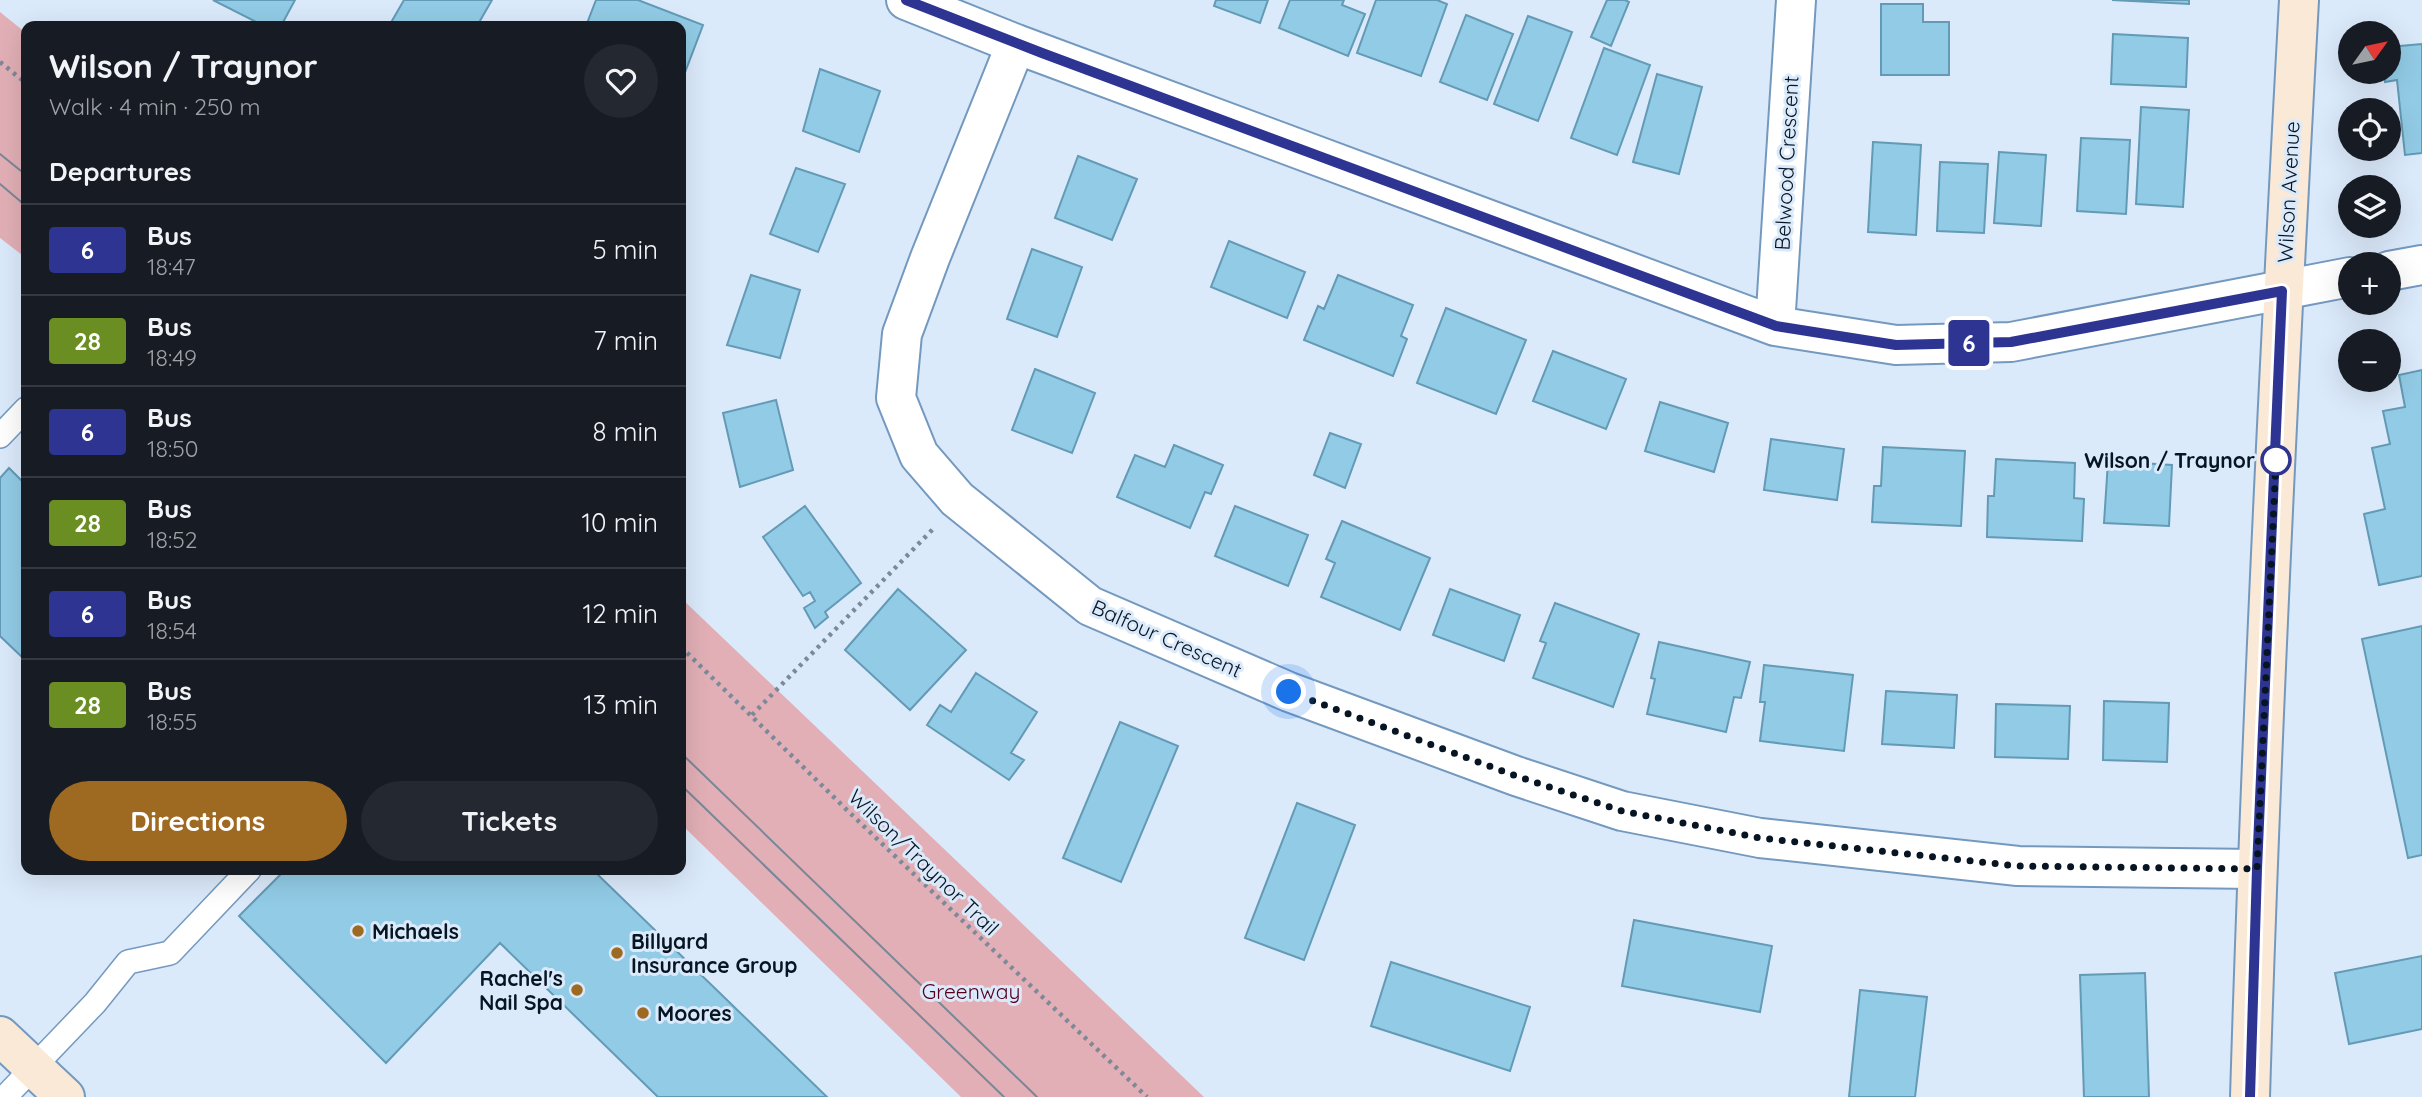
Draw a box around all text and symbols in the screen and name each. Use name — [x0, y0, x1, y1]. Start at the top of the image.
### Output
north arrow — [2338, 21, 2401, 84]
map controls — [2338, 21, 2401, 392]
button: heart — [584, 44, 658, 118]
text: Wilson / Traynor — [49, 45, 318, 86]
street label: Belwood Crescent — [1768, 75, 1804, 251]
text: Walk · 4 min · 250 m — [49, 92, 260, 121]
button: locate — [2338, 98, 2401, 161]
street label: Wilson Avenue — [2271, 120, 2305, 264]
text: Departures — [49, 155, 192, 188]
button: layers — [2338, 175, 2401, 238]
text: Bus — [147, 219, 192, 252]
text: 5 min — [592, 233, 658, 266]
text: 6 — [81, 235, 94, 265]
text: 18:47 — [147, 252, 195, 281]
button: + — [2338, 252, 2401, 315]
text: Bus — [147, 310, 192, 343]
line badge: 6 — [1946, 320, 1992, 366]
text: 7 min — [593, 324, 658, 357]
text: 28 — [74, 326, 101, 356]
text: 6 — [1962, 328, 1976, 358]
button: − — [2338, 329, 2401, 392]
text: 18:49 — [147, 343, 197, 372]
text: Bus — [147, 401, 192, 434]
text: 8 min — [593, 415, 658, 448]
text: 6 — [81, 417, 94, 447]
text: 18:50 — [147, 434, 198, 463]
marker: Wilson / Traynor — [2261, 445, 2291, 475]
place label: Wilson / Traynor — [2084, 447, 2255, 473]
text: Bus — [147, 492, 192, 525]
text: 10 min — [582, 506, 658, 539]
text: 28 — [74, 508, 101, 538]
text: 18:52 — [147, 525, 198, 554]
text: Bus — [147, 583, 192, 616]
street label: Balfour Crescent — [1088, 593, 1246, 683]
text: 12 min — [583, 597, 658, 630]
text: 6 — [81, 599, 94, 629]
text: 18:54 — [147, 616, 197, 645]
text: Bus — [147, 674, 192, 707]
your location — [1271, 674, 1306, 709]
text: 13 min — [583, 688, 658, 721]
text: 28 — [74, 690, 101, 720]
text: 18:55 — [147, 707, 197, 736]
button: Directions — [49, 781, 347, 861]
button: Tickets — [361, 781, 658, 861]
street label: Wilson/Traynor Trail — [843, 783, 1005, 941]
place label: Michaels — [372, 918, 459, 944]
marker: Michaels — [350, 923, 366, 939]
place label: Billyard Insurance Group — [631, 928, 797, 978]
marker: Billyard Insurance Group — [609, 945, 625, 961]
place label: Rachel's Nail Spa — [479, 965, 563, 1015]
park label: Greenway — [922, 978, 1020, 1004]
marker: Rachel's Nail Spa — [569, 982, 585, 998]
place label: Moores — [657, 1000, 732, 1026]
marker: Moores — [635, 1005, 651, 1021]

